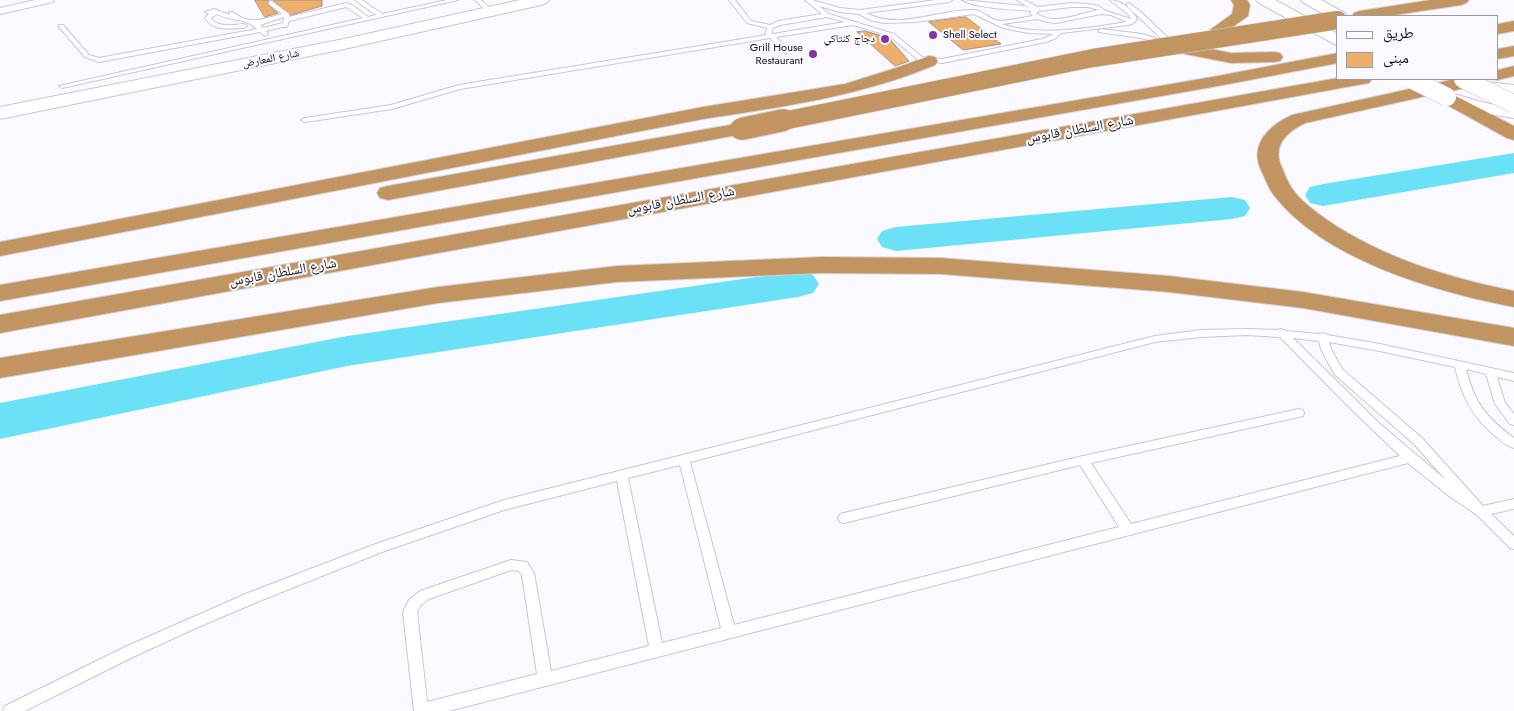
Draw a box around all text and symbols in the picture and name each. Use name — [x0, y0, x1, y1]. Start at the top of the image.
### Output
legend — [1336, 15, 1499, 80]
text: طريق — [1383, 22, 1414, 44]
place label: Shell Select — [943, 28, 997, 42]
marker: Shell Select — [927, 29, 939, 41]
place label: دجاج كنتاكي — [824, 32, 875, 46]
marker: دجاج كنتاكي — [879, 33, 891, 45]
place label: Grill House Restaurant — [750, 41, 803, 67]
street label: شارع المعارض — [242, 47, 300, 71]
text: مبنى — [1383, 47, 1409, 69]
marker: Grill House Restaurant — [807, 48, 819, 60]
street label: شارع السلطان قابوس — [1025, 112, 1135, 148]
street label: شارع السلطان قابوس — [626, 183, 736, 219]
street label: شارع السلطان قابوس — [228, 255, 338, 291]

